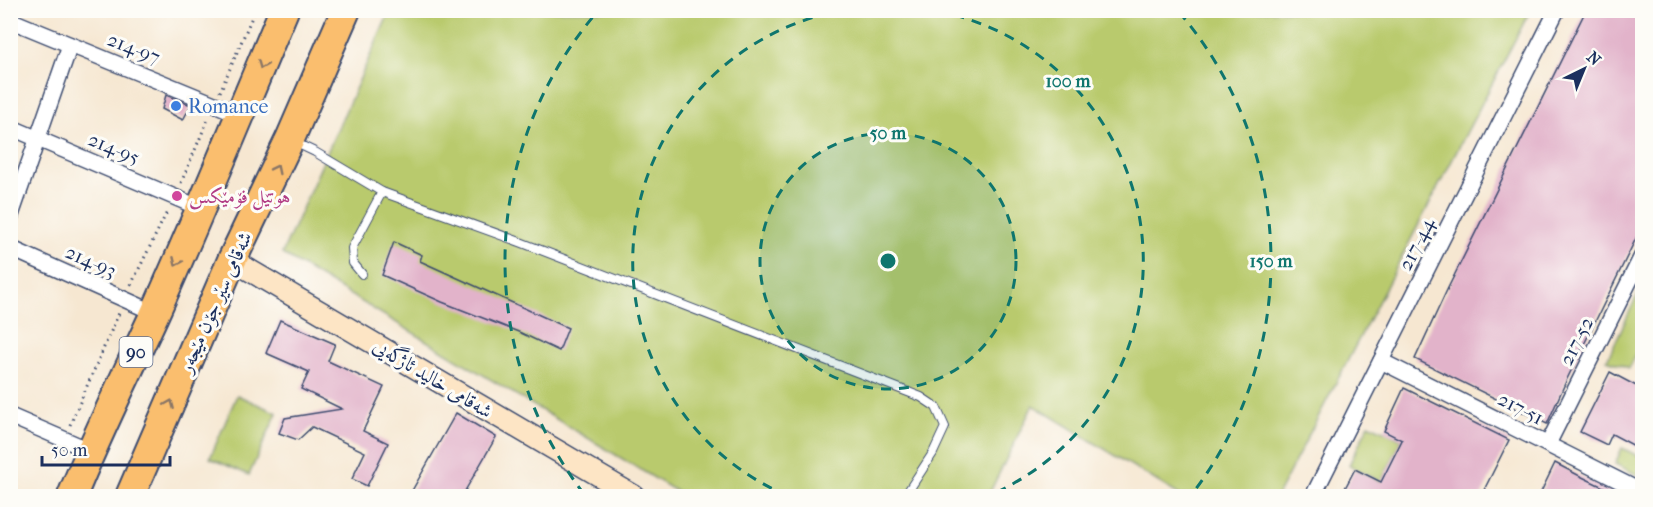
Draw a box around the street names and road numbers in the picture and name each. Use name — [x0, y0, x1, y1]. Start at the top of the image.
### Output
street label: 214-97 — [104, 28, 164, 69]
street label: 214-95 — [85, 127, 143, 170]
street label: 217-44 — [1393, 213, 1440, 274]
street label: شەقامی سێر جۆن مێجەر — [173, 228, 258, 379]
street label: 214-93 — [62, 240, 120, 283]
street label: 217-52 — [1555, 313, 1598, 369]
street label: شەقامی خالید ئاژگەیی — [368, 331, 498, 425]
road number: 90 — [120, 337, 152, 367]
street label: 217-51 — [1494, 387, 1547, 430]

